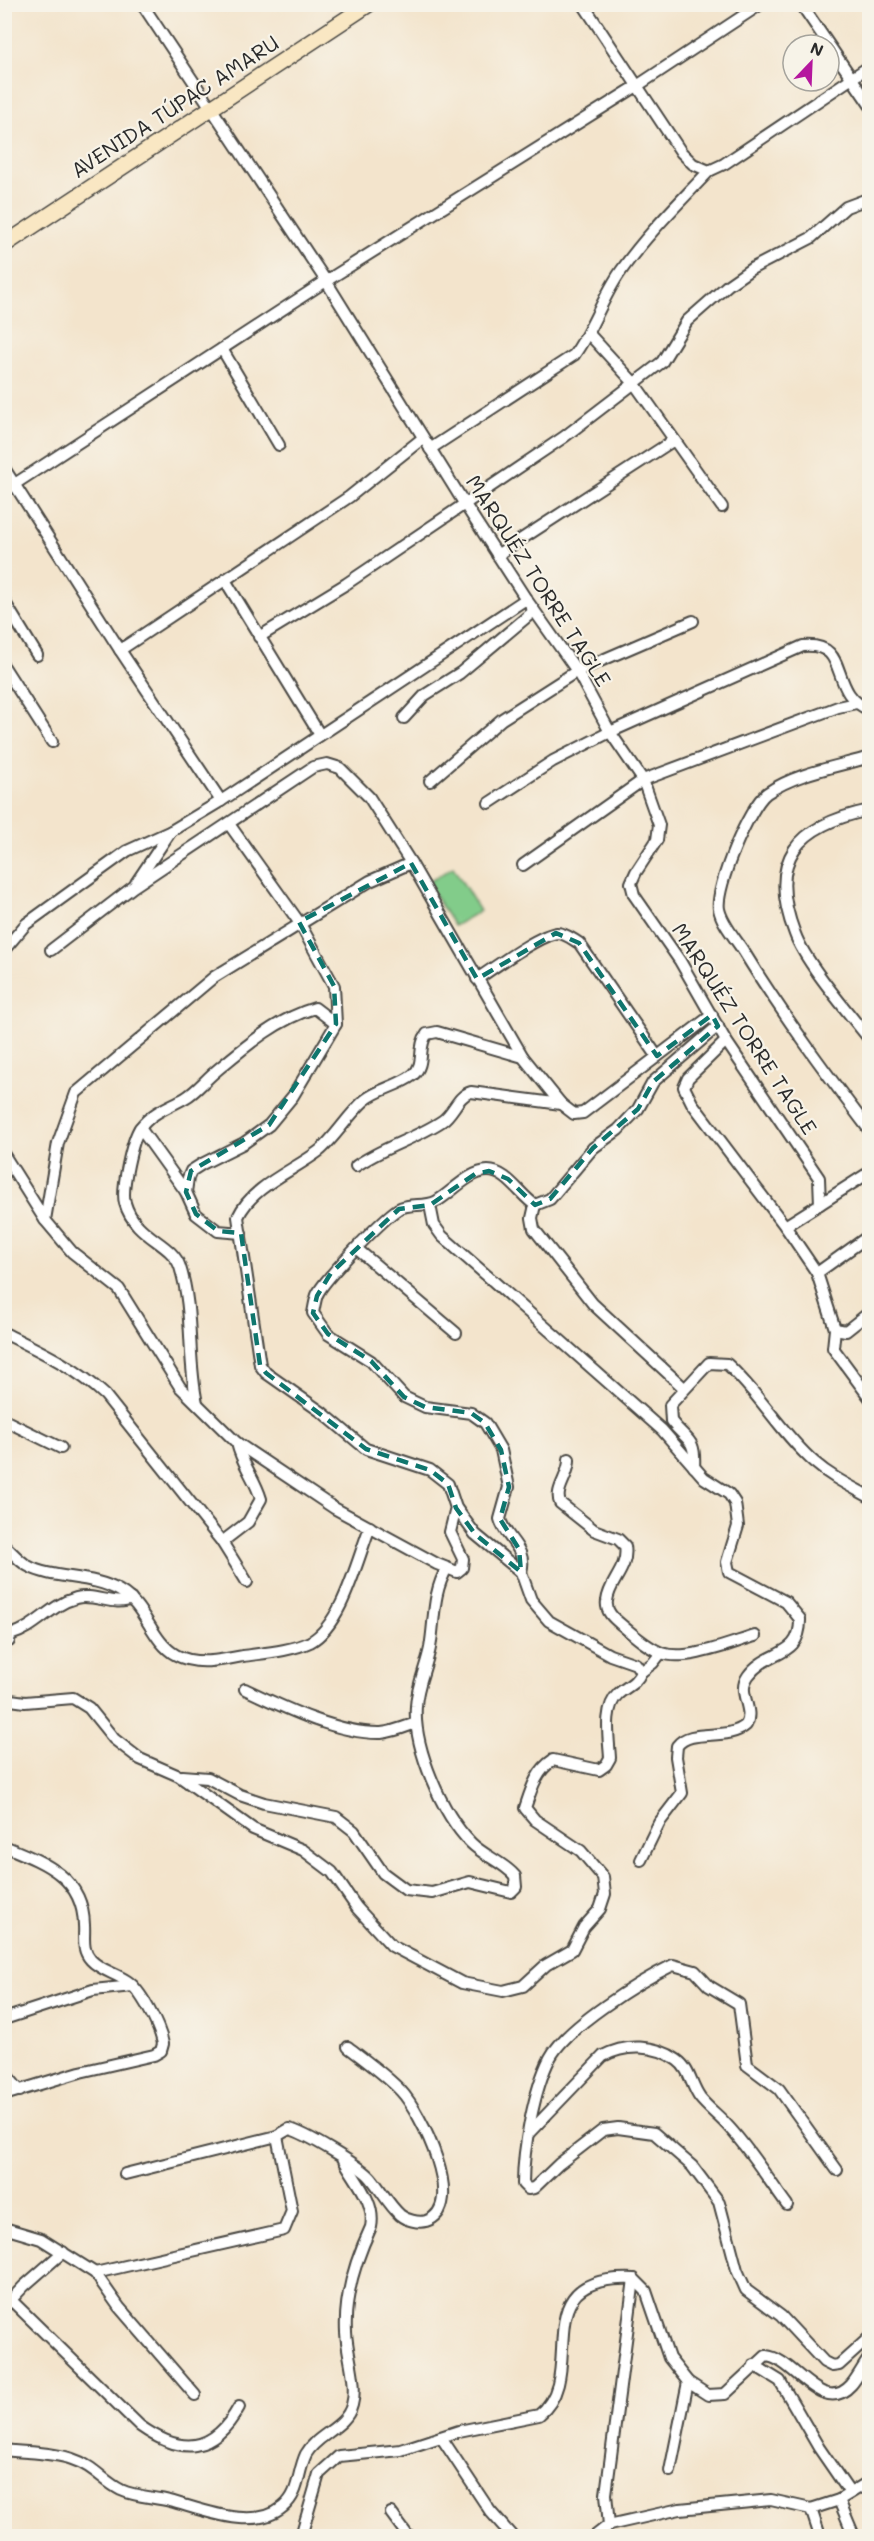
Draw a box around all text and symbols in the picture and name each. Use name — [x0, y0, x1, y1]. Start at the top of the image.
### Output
street label: AVENIDA TÚPAC AMARU — [65, 28, 283, 183]
north arrow — [781, 33, 841, 93]
text: N — [807, 37, 827, 61]
street label: MARQUÉZ TORRE TAGLE — [461, 469, 618, 691]
street label: MARQUÉZ TORRE TAGLE — [667, 917, 824, 1139]

